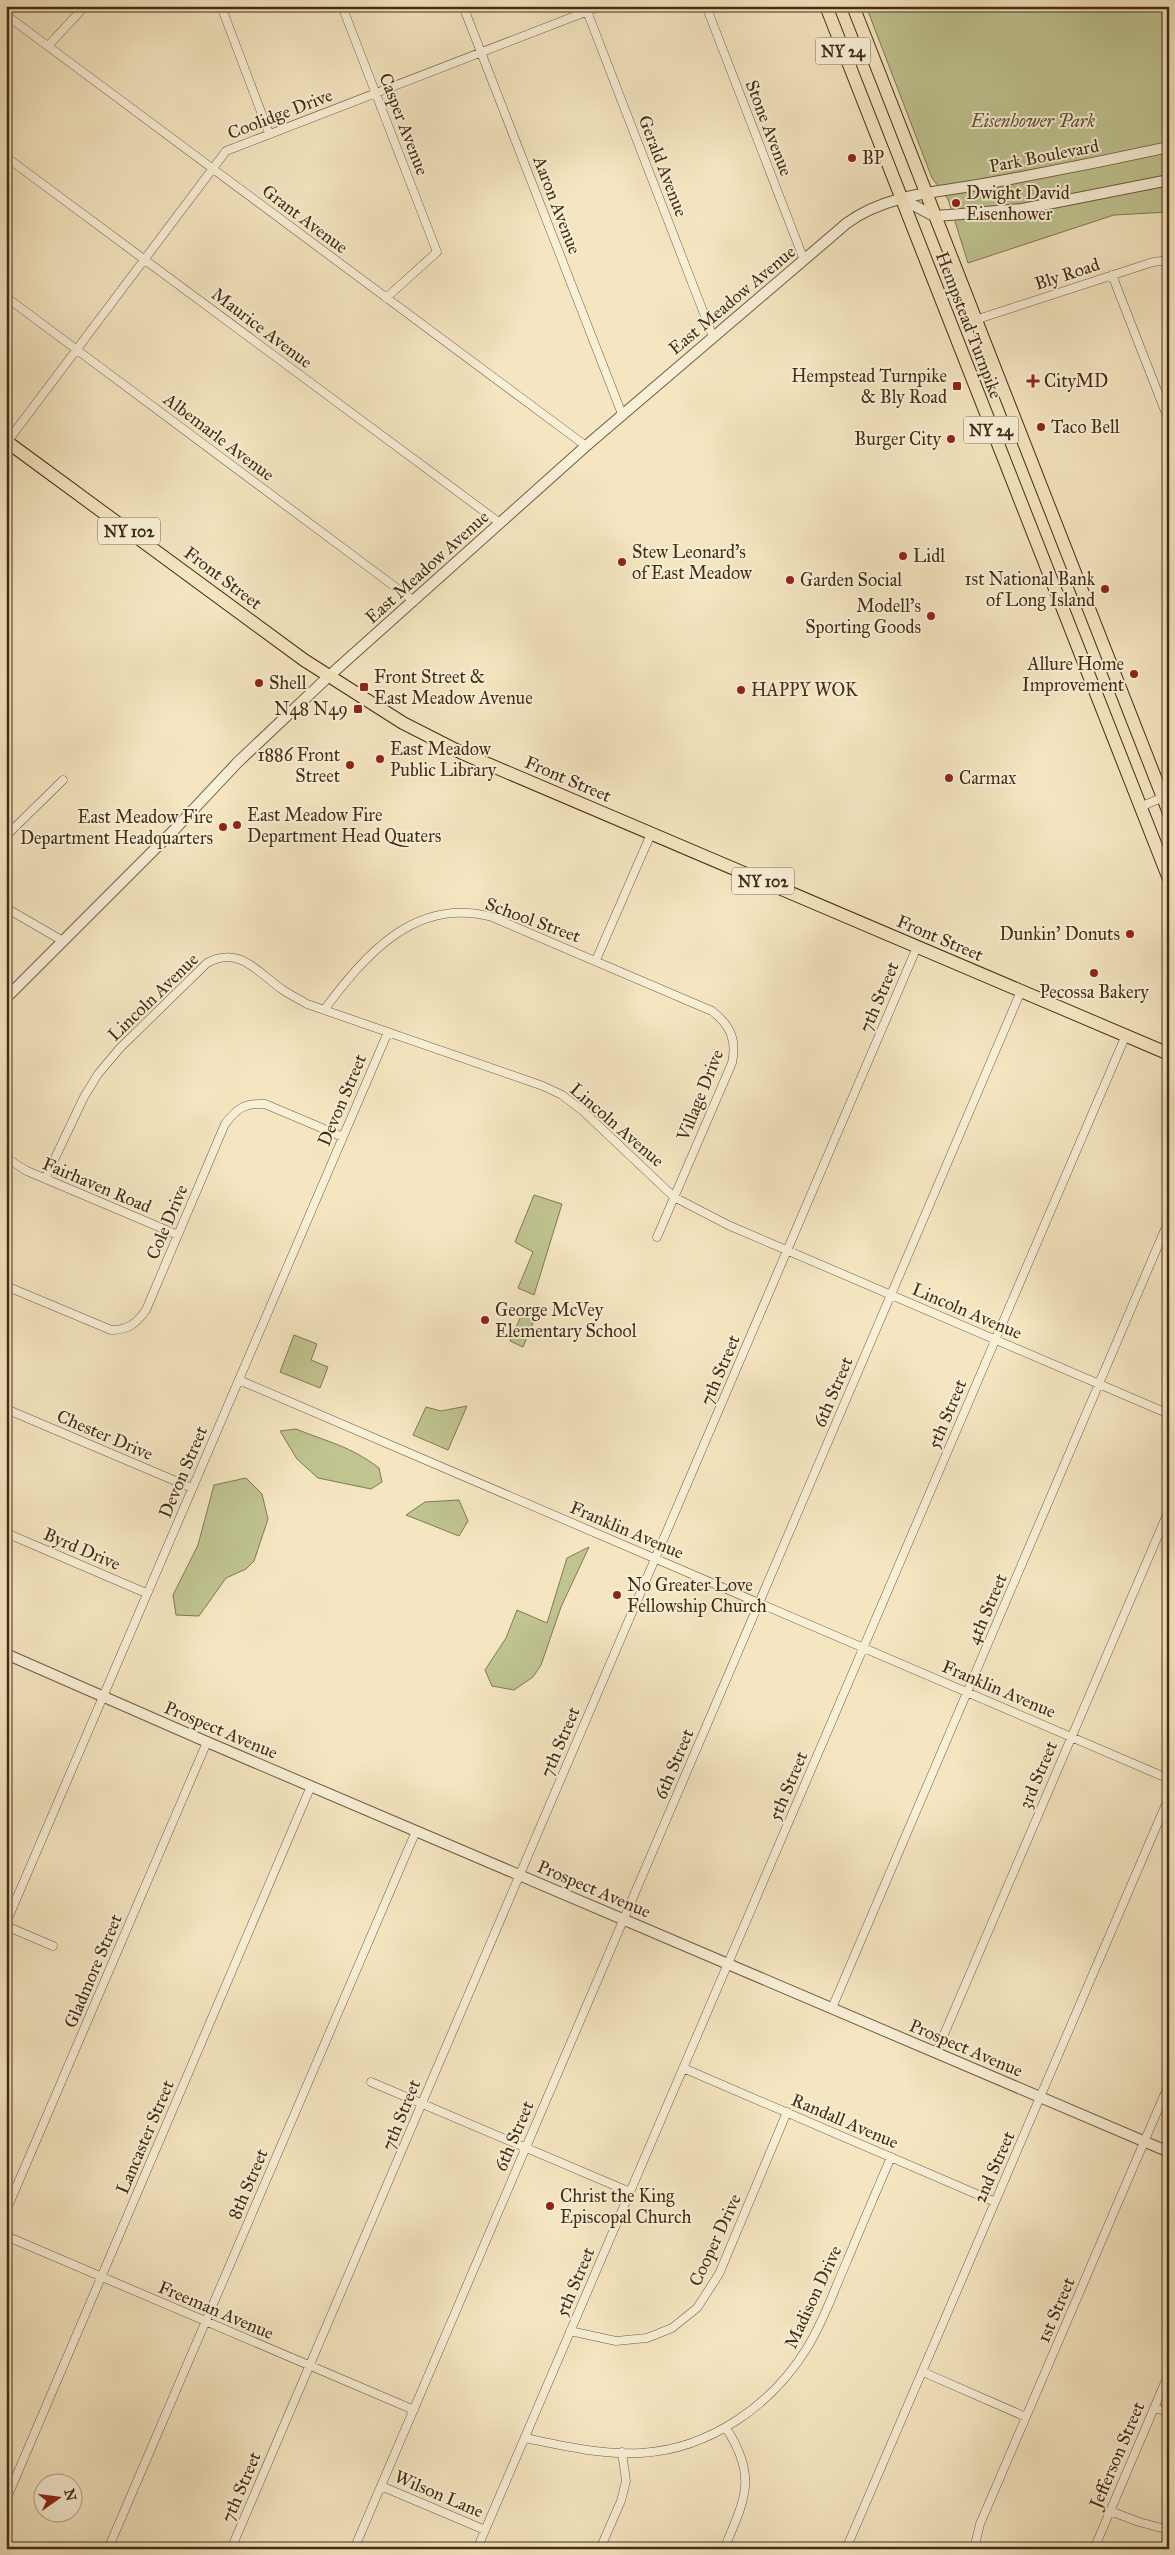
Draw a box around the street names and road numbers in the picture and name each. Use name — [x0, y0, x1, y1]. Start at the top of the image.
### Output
road number: NY 24 — [816, 37, 870, 64]
street label: Casper Avenue — [374, 70, 434, 178]
street label: Stone Avenue — [741, 77, 797, 179]
street label: Coolidge Drive — [224, 84, 336, 145]
street label: Gerald Avenue — [634, 112, 692, 220]
street label: Park Boulevard — [987, 135, 1101, 177]
street label: Aaron Avenue — [528, 152, 586, 257]
street label: Grant Avenue — [258, 180, 352, 258]
street label: East Meadow Avenue — [664, 241, 800, 359]
street label: Hempstead Turnpike — [931, 248, 1007, 402]
street label: Bly Road — [1032, 253, 1102, 295]
street label: Maurice Avenue — [207, 283, 317, 373]
street label: Albemarle Avenue — [159, 388, 279, 486]
road number: NY 24 — [964, 416, 1018, 444]
street label: East Meadow Avenue — [361, 506, 493, 628]
road number: NY 102 — [98, 518, 160, 544]
street label: Front Street — [180, 542, 267, 615]
street label: Front Street — [521, 751, 615, 807]
road number: NY 102 — [732, 868, 794, 894]
street label: School Street — [482, 893, 584, 948]
street label: Front Street — [893, 910, 987, 966]
street label: Lincoln Avenue — [103, 948, 203, 1046]
street label: 7th Street — [854, 958, 904, 1036]
street label: Village Drive — [671, 1046, 729, 1145]
street label: Devon Street — [313, 1050, 371, 1149]
street label: Lincoln Avenue — [566, 1078, 668, 1172]
street label: Fairhaven Road — [39, 1152, 155, 1218]
street label: Cole Drive — [141, 1181, 193, 1263]
street label: Lincoln Avenue — [909, 1278, 1025, 1344]
street label: 7th Street — [695, 1331, 745, 1409]
street label: 6th Street — [808, 1353, 858, 1430]
street label: 5th Street — [923, 1375, 972, 1452]
street label: Chester Drive — [54, 1405, 156, 1465]
street label: Devon Street — [154, 1422, 212, 1521]
street label: Franklin Avenue — [567, 1496, 687, 1564]
street label: Byrd Drive — [40, 1523, 124, 1575]
street label: 4th Street — [962, 1570, 1012, 1648]
street label: Franklin Avenue — [939, 1655, 1059, 1723]
street label: Prospect Avenue — [161, 1696, 281, 1764]
street label: 7th Street — [535, 1703, 585, 1781]
street label: 6th Street — [649, 1725, 699, 1802]
street label: 3rd Street — [1014, 1737, 1062, 1812]
street label: 5th Street — [764, 1747, 813, 1824]
street label: Prospect Avenue — [534, 1855, 654, 1923]
street label: Gladmore Street — [59, 1910, 127, 2031]
street label: Prospect Avenue — [906, 2014, 1026, 2082]
street label: Lancaster Street — [111, 2076, 179, 2197]
street label: 7th Street — [377, 2076, 425, 2154]
street label: Randall Avenue — [788, 2089, 902, 2153]
street label: 6th Street — [489, 2097, 539, 2174]
street label: 2nd Street — [968, 2127, 1020, 2206]
street label: 8th Street — [223, 2145, 273, 2223]
street label: Cooper Drive — [684, 2190, 746, 2290]
street label: Madison Drive — [780, 2242, 846, 2352]
street label: 5th Street — [551, 2243, 600, 2320]
street label: 1st Street — [1032, 2274, 1080, 2346]
street label: Freeman Avenue — [155, 2276, 277, 2344]
street label: Jefferson Street — [1084, 2398, 1150, 2514]
street label: 7th Street — [216, 2448, 266, 2526]
street label: Wilson Lane — [391, 2465, 487, 2523]

